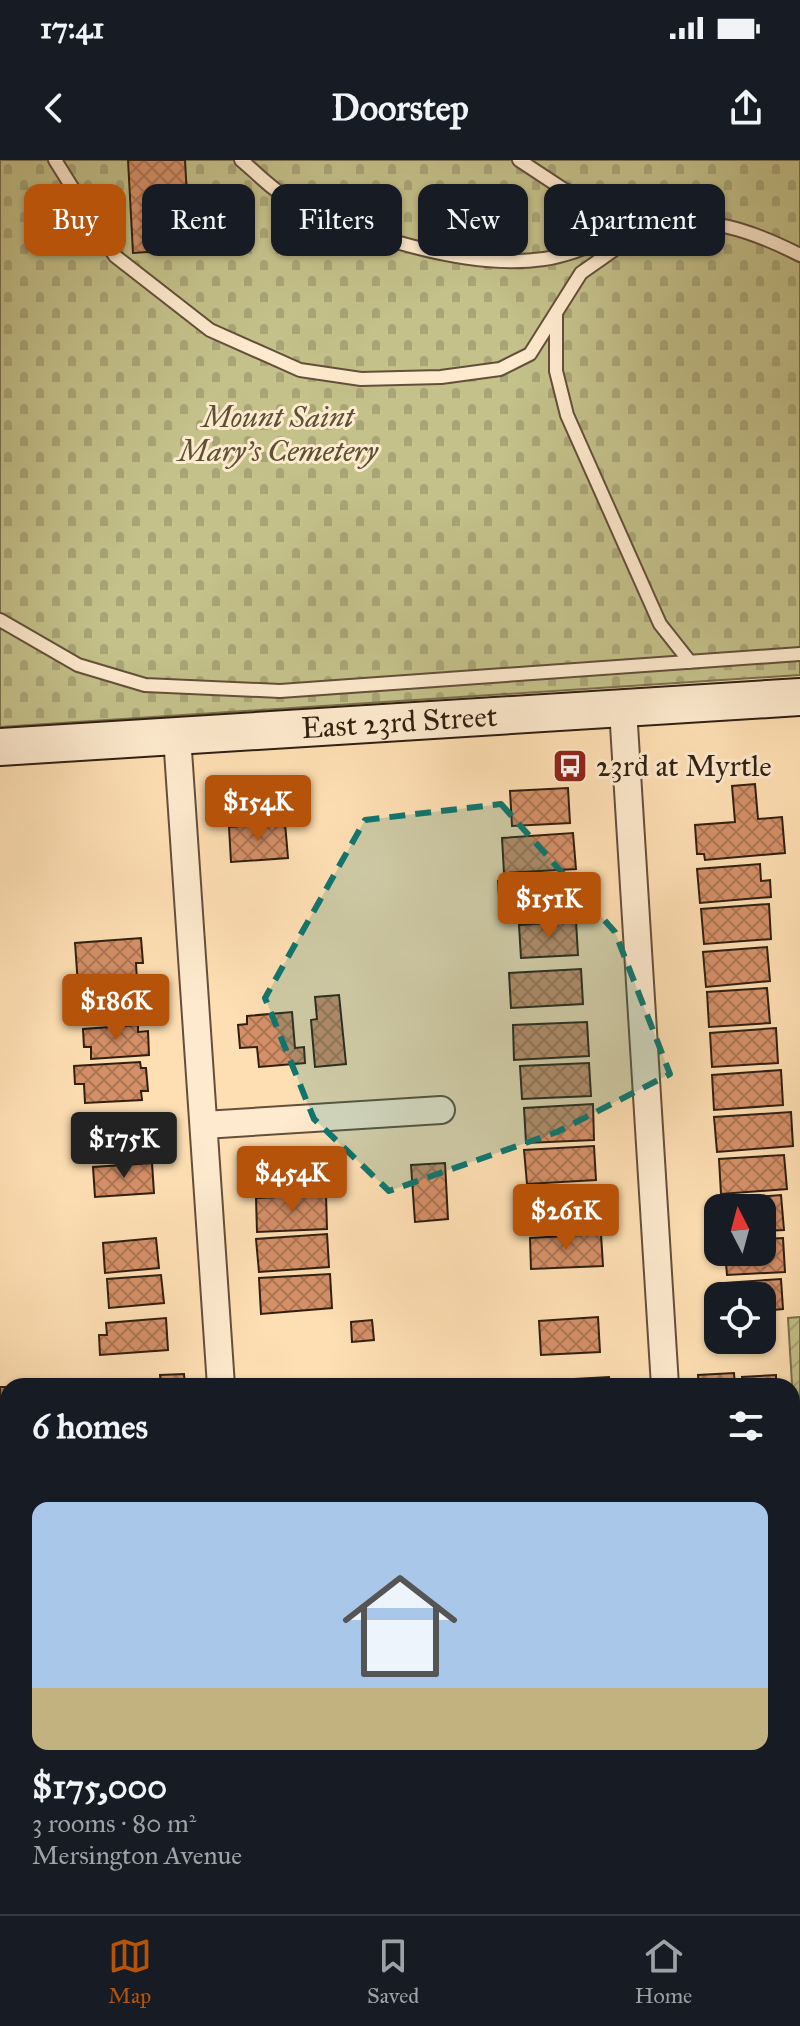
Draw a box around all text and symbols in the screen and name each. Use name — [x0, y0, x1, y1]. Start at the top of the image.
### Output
text: 17:41 — [40, 10, 104, 46]
icon: back — [32, 86, 76, 130]
text: Doorstep — [331, 86, 469, 130]
icon: share — [724, 86, 768, 130]
chip: Buy — [24, 184, 126, 256]
chip: Rent — [142, 184, 255, 256]
chip: Filters — [271, 184, 402, 256]
chip: New — [418, 184, 528, 256]
chip: Apartment — [544, 184, 725, 256]
park label: Mount Saint Mary's Cemetery — [175, 399, 380, 469]
street label: East 23rd Street — [300, 698, 499, 746]
bus stop icon: 23rd at Myrtle — [551, 747, 589, 785]
place label: 23rd at Myrtle — [596, 748, 772, 784]
pin: $154K — [202, 775, 314, 843]
text: $154K — [223, 785, 293, 817]
pin: $151K — [493, 872, 605, 940]
text: $151K — [516, 882, 582, 914]
pin: $186K — [60, 974, 172, 1042]
text: $186K — [80, 984, 152, 1016]
pin: $175K — [68, 1112, 180, 1180]
text: $175K — [89, 1122, 159, 1154]
pin: $454K — [236, 1146, 348, 1214]
text: $454K — [255, 1156, 329, 1188]
pin: $261K — [510, 1184, 622, 1252]
text: $261K — [531, 1194, 601, 1226]
north arrow — [704, 1194, 776, 1266]
map controls — [704, 1194, 776, 1354]
button: locate — [704, 1282, 776, 1354]
icon: filters — [724, 1404, 768, 1448]
text: 6 homes — [32, 1406, 148, 1447]
icon: home — [328, 1554, 472, 1698]
text: $175,000 — [32, 1766, 167, 1807]
text: 3 rooms · 80 m² — [32, 1807, 196, 1839]
text: Mersington Avenue — [32, 1839, 242, 1871]
tab: Map — [108, 1934, 152, 2009]
tab: Saved — [367, 1934, 419, 2009]
tab: Home — [635, 1934, 692, 2009]

